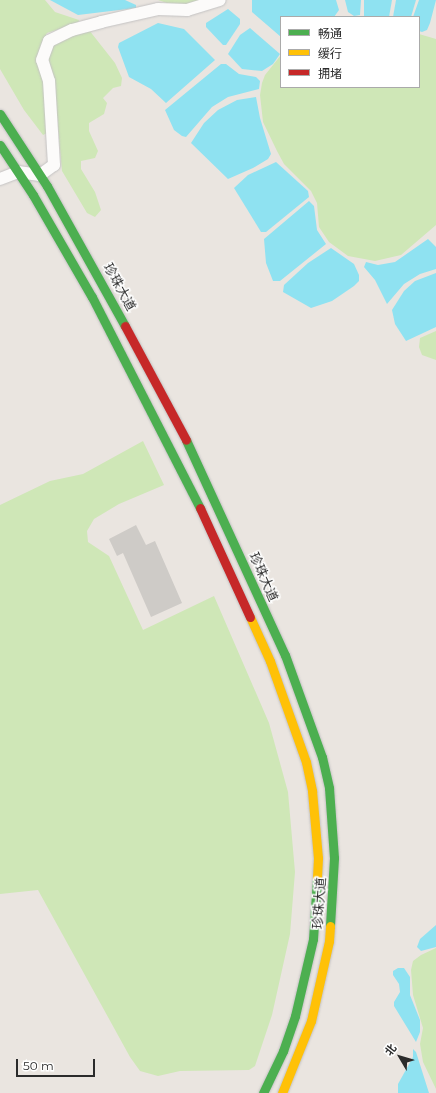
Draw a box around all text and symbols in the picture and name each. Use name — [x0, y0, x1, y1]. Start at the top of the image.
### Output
legend — [280, 16, 420, 88]
text: 畅通 — [318, 26, 342, 41]
text: 缓行 — [318, 46, 342, 61]
text: 拥堵 — [318, 66, 342, 81]
street label: 珍珠大道 — [101, 260, 139, 314]
street label: 珍珠大道 — [246, 550, 282, 604]
street label: 珍珠大道 — [309, 877, 329, 929]
north arrow — [380, 1037, 420, 1077]
text: 北 — [382, 1041, 399, 1058]
scale bar — [18, 1051, 97, 1077]
text: 50 m — [23, 1058, 54, 1073]

